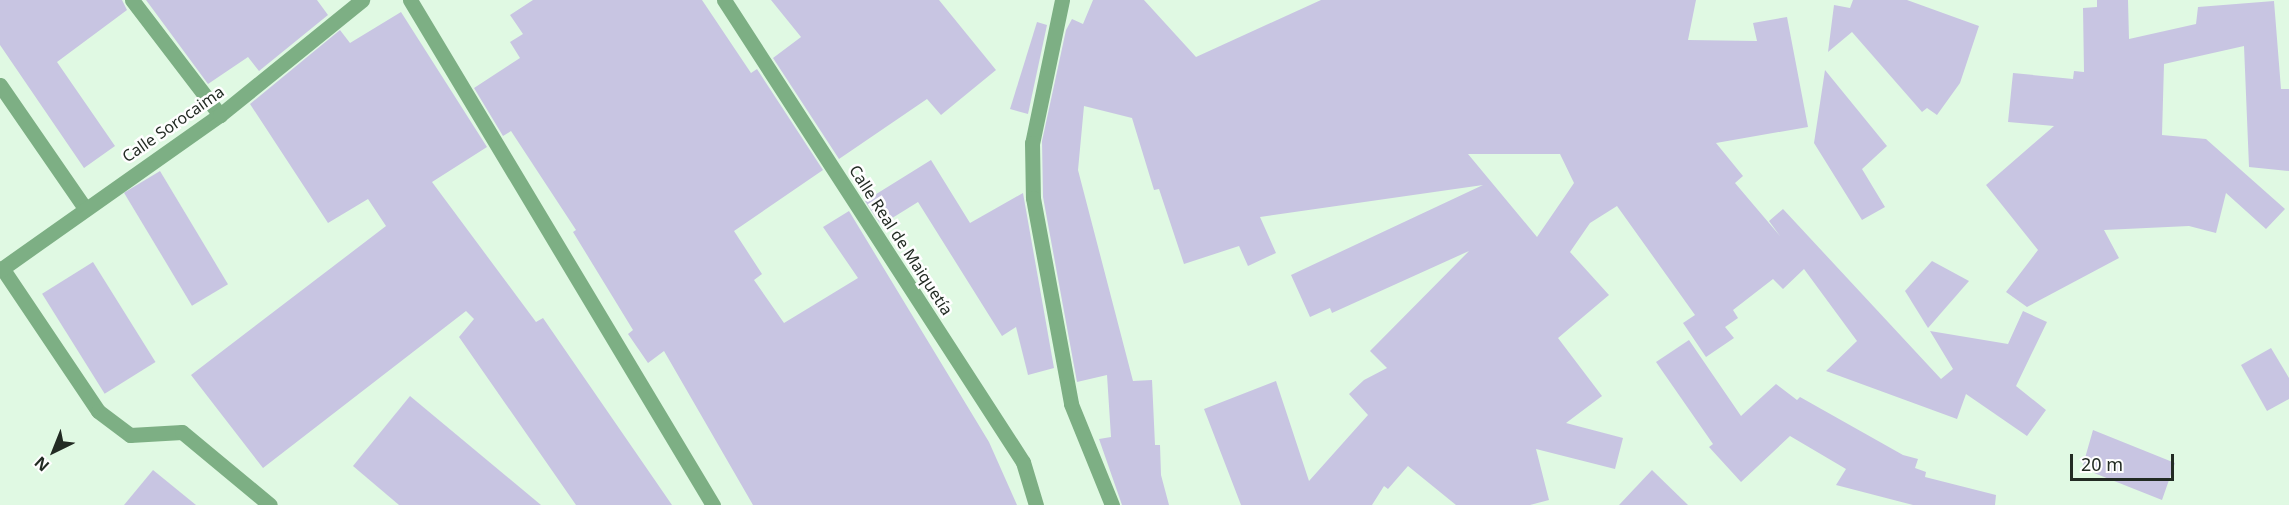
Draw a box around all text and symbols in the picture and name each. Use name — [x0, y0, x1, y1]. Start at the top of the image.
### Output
street label: Calle Sorocaima — [118, 82, 228, 166]
street label: Calle Real de Maiquetía — [845, 161, 957, 319]
north arrow — [24, 421, 84, 481]
scale bar — [2073, 442, 2176, 480]
text: N — [29, 452, 54, 477]
text: 20 m — [2081, 452, 2123, 476]

